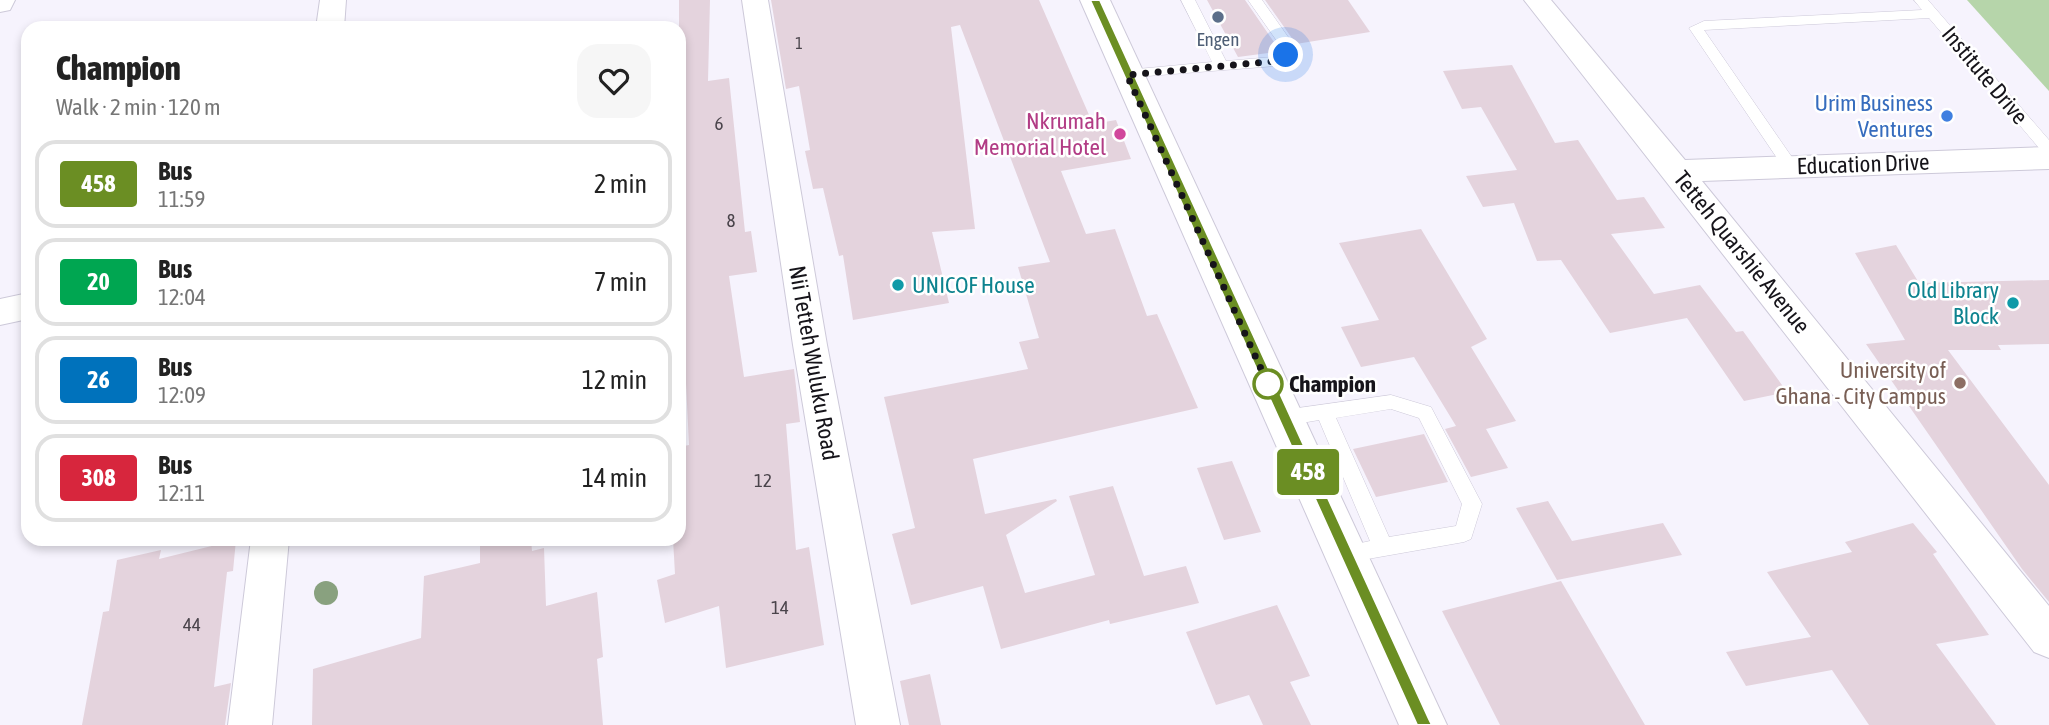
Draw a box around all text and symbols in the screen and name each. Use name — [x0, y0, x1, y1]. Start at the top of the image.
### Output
marker: Engen — [1210, 9, 1226, 25]
street label: Institute Drive — [1937, 21, 2033, 129]
place label: Engen — [1197, 28, 1239, 50]
house number: 1 — [795, 34, 803, 52]
your location — [1268, 37, 1303, 72]
button: heart — [577, 44, 651, 118]
text: Champion — [56, 49, 181, 87]
place label: Urim Business Ventures — [1814, 90, 1933, 142]
text: Walk · 2 min · 120 m — [56, 94, 220, 120]
place label: Nkrumah Memorial Hotel — [974, 108, 1106, 160]
marker: Urim Business Ventures — [1939, 108, 1955, 124]
house number: 6 — [715, 112, 724, 134]
marker: Nkrumah Memorial Hotel — [1112, 126, 1128, 142]
street label: Education Drive — [1796, 149, 1930, 179]
text: Bus — [158, 156, 192, 186]
street label: Tetteh Quarshie Avenue — [1669, 166, 1815, 338]
text: 2 min — [594, 169, 647, 199]
text: 458 — [82, 170, 115, 197]
text: 11:59 — [158, 186, 205, 212]
house number: 8 — [727, 209, 736, 231]
text: Bus — [158, 254, 192, 284]
street label: Nii Tetteh Wuluku Road — [784, 264, 844, 462]
text: 7 min — [594, 267, 647, 297]
text: 20 — [87, 268, 110, 295]
place label: UNICOF House — [912, 272, 1035, 298]
marker: UNICOF House — [890, 277, 906, 293]
place label: Old Library Block — [1907, 277, 1999, 329]
text: 12:04 — [158, 284, 206, 310]
marker: Old Library Block — [2005, 295, 2021, 311]
text: Bus — [158, 352, 192, 382]
place label: University of Ghana - City Campus — [1775, 357, 1946, 409]
text: 12 min — [582, 365, 647, 395]
text: 26 — [87, 366, 110, 393]
marker: Champion — [1253, 369, 1283, 399]
place label: Champion — [1289, 371, 1376, 397]
marker: University of Ghana - City Campus — [1952, 375, 1968, 391]
text: 12:09 — [158, 382, 206, 408]
line badge: 458 — [1268, 449, 1348, 495]
text: Bus — [158, 450, 192, 480]
text: 458 — [1291, 458, 1325, 485]
text: 14 min — [582, 463, 647, 493]
text: 308 — [82, 464, 115, 491]
house number: 12 — [754, 469, 772, 491]
text: 12:11 — [158, 480, 205, 506]
house number: 14 — [771, 596, 789, 618]
house number: 44 — [183, 613, 201, 635]

